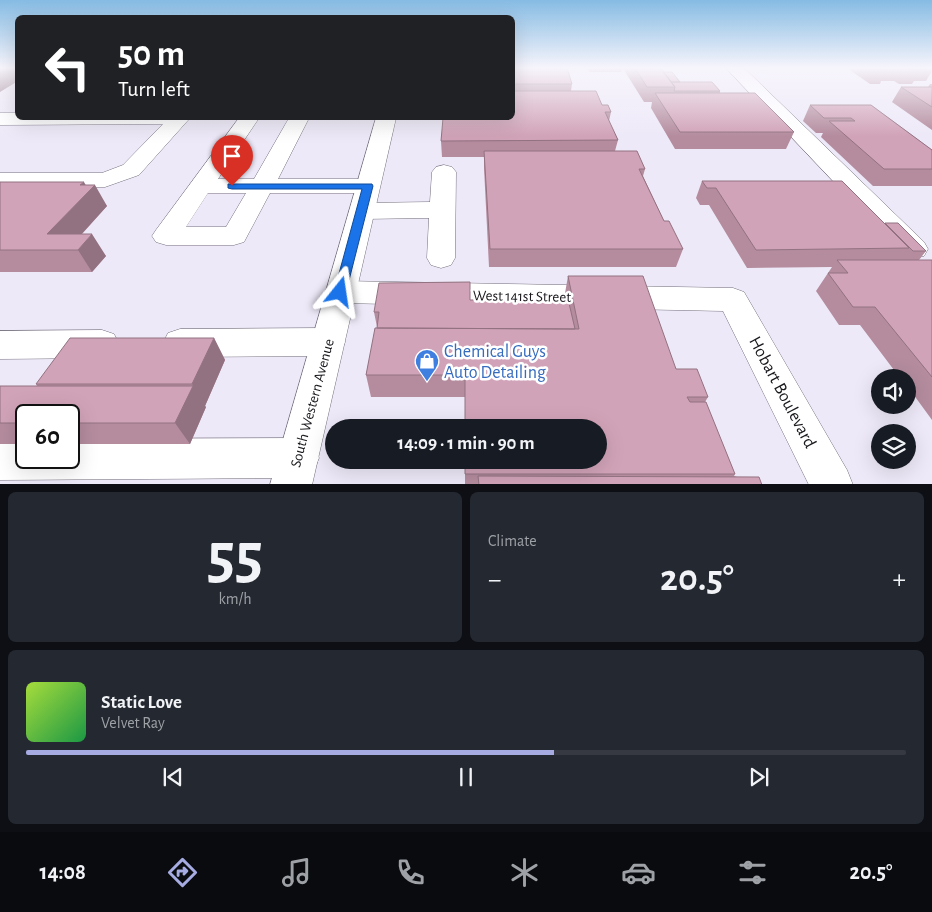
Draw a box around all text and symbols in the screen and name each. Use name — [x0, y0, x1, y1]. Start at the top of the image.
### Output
icon: left — [35, 35, 100, 100]
text: 50 m — [118, 37, 185, 72]
text: Turn left — [118, 78, 190, 100]
pin — [211, 135, 253, 186]
icon: arrive — [218, 142, 246, 170]
position arrow — [313, 265, 365, 317]
street label: West 141st Street — [473, 288, 571, 305]
street label: Hobart Boulevard — [745, 334, 819, 451]
street label: South Western Avenue — [288, 337, 337, 469]
place label: Chemical Guys Auto Detailing — [444, 343, 546, 382]
shop icon: Chemical Guys Auto Detailing — [414, 348, 440, 382]
map controls — [871, 369, 916, 469]
button: sound — [871, 369, 916, 414]
speed limit sign: 60 — [15, 404, 80, 469]
button: layers — [871, 424, 916, 469]
text: 14:09 · 1 min · 90 m — [397, 434, 535, 453]
text: 55 — [207, 525, 263, 590]
text: Climate — [488, 533, 537, 549]
text: 20.5° — [660, 560, 734, 598]
text: − — [488, 566, 501, 594]
text: + — [893, 566, 906, 594]
text: km/h — [218, 591, 252, 607]
text: Static Love — [101, 693, 182, 712]
text: Velvet Ray — [101, 715, 165, 731]
icon: previous — [159, 763, 187, 791]
icon: pause — [452, 763, 480, 791]
icon: next — [745, 763, 773, 791]
icon: directions — [165, 855, 200, 890]
icon: music — [279, 855, 314, 890]
icon: phone — [393, 855, 428, 890]
icon: climate — [507, 855, 542, 890]
icon: car — [621, 855, 656, 890]
icon: filters — [735, 855, 770, 890]
text: 14:08 — [40, 861, 86, 883]
text: 20.5° — [850, 861, 892, 883]

